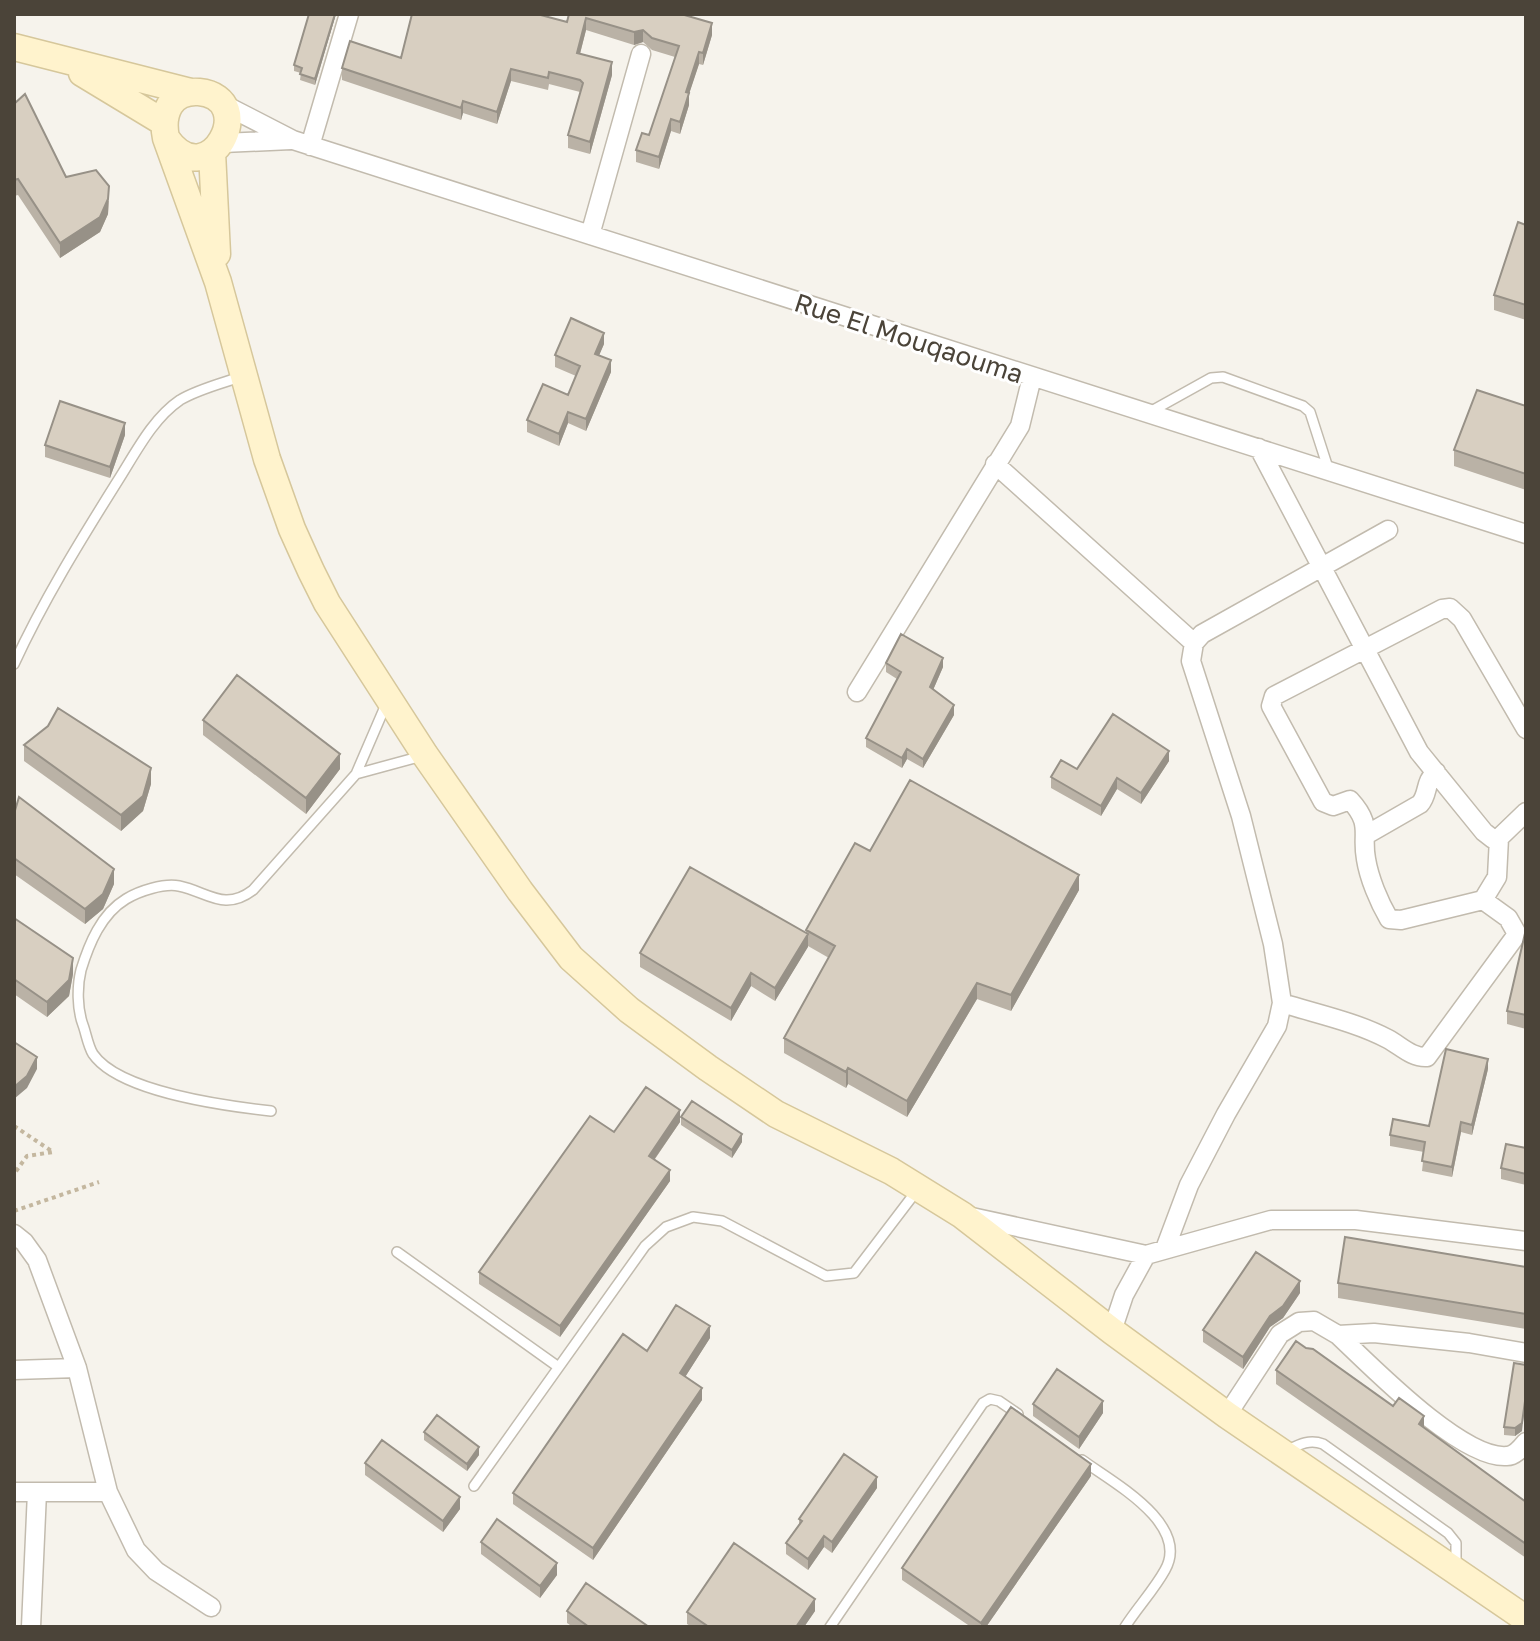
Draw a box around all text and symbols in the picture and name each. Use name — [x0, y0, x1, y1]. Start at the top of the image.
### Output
street label: Rue El Mouqaouma — [791, 286, 1027, 390]

